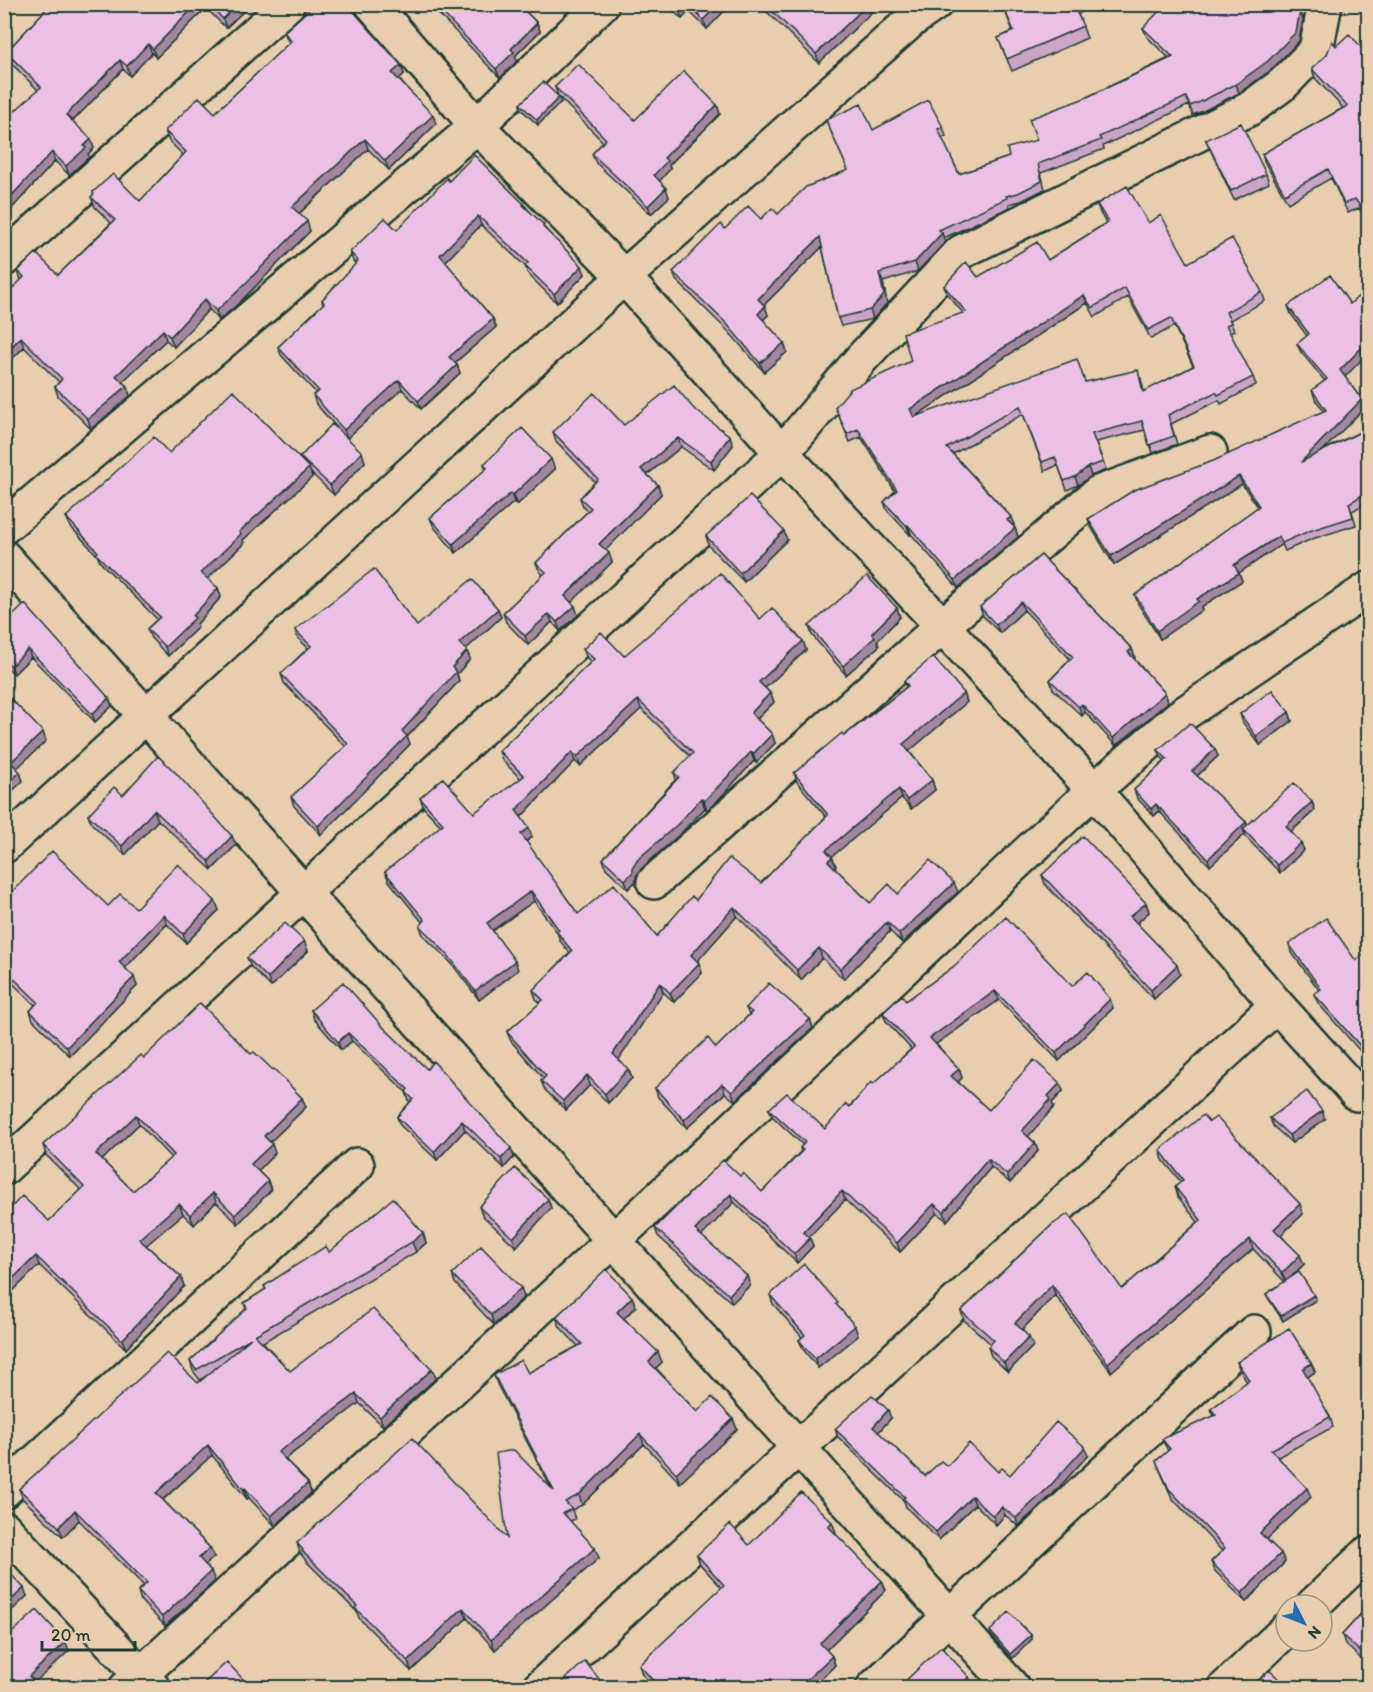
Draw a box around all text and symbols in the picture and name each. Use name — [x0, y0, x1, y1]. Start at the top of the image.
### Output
north arrow — [1274, 1593, 1334, 1653]
scale bar — [42, 1614, 135, 1652]
text: N — [1304, 1622, 1325, 1643]
text: 20 m — [51, 1624, 91, 1646]

